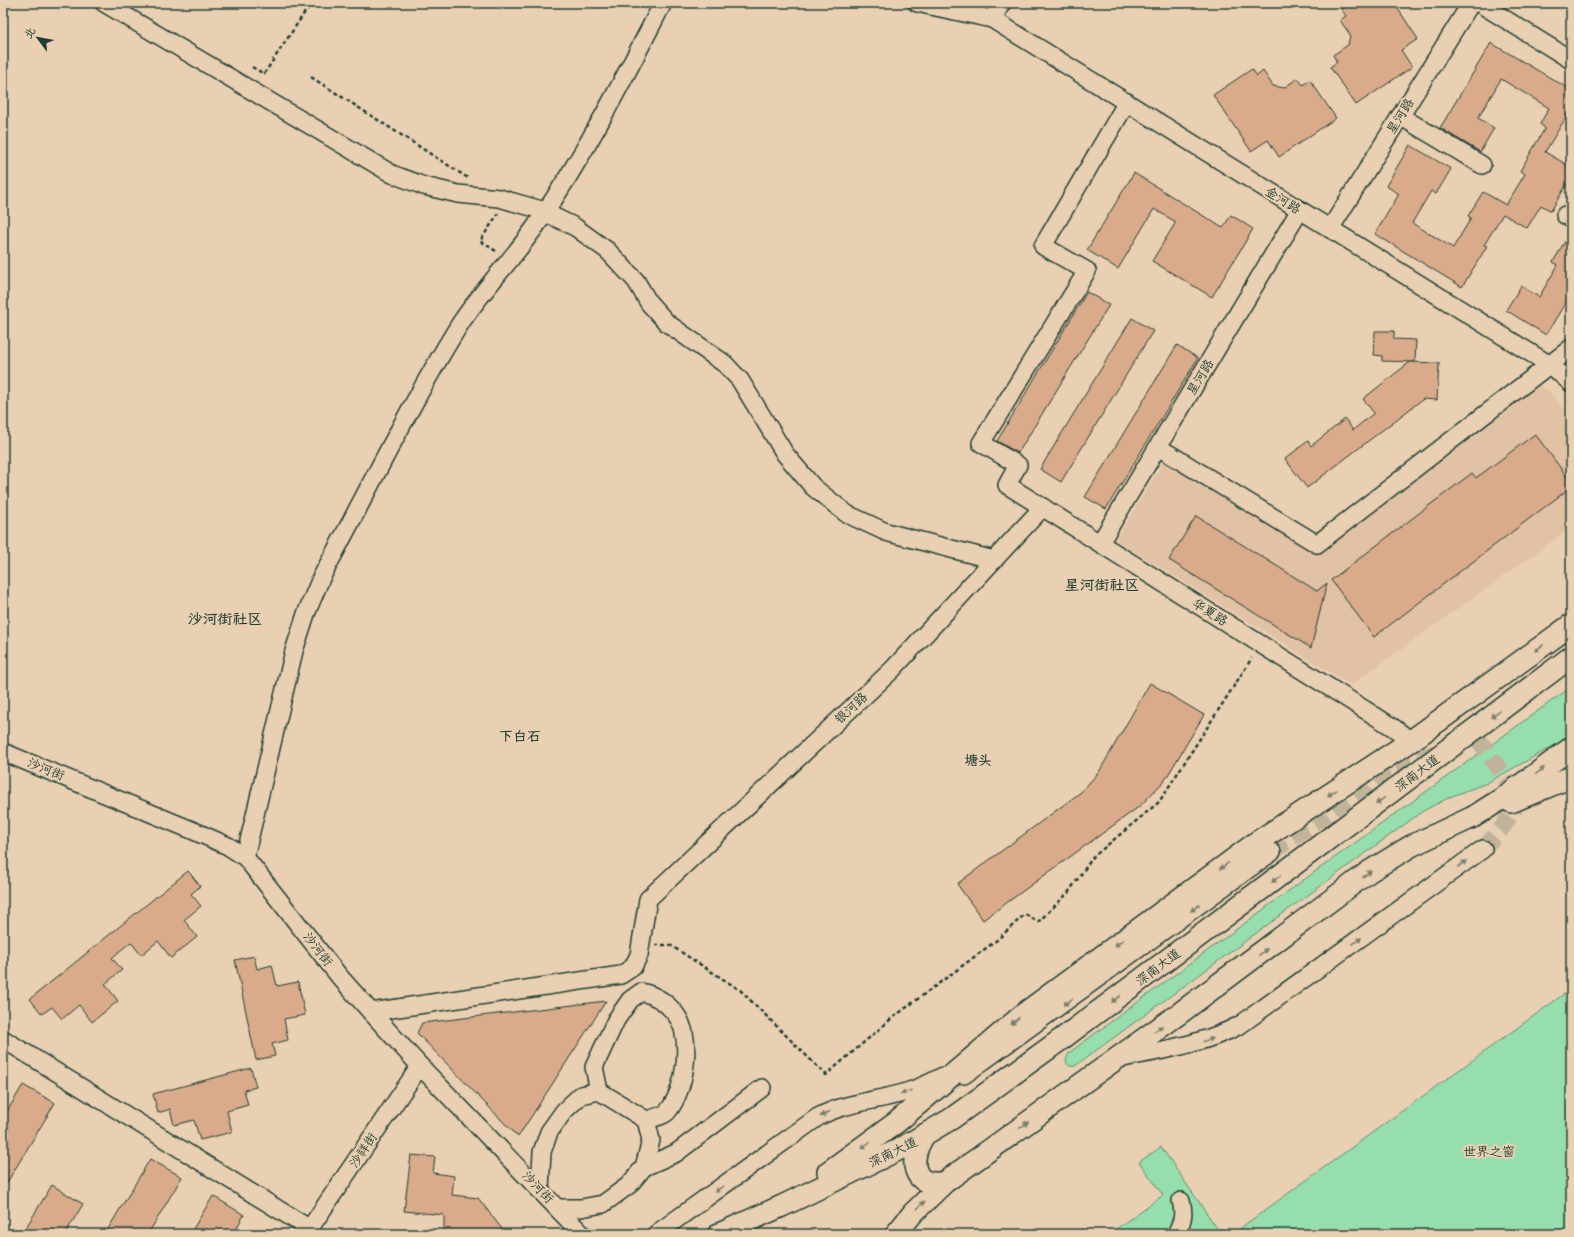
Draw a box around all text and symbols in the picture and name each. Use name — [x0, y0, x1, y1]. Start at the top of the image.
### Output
north arrow — [18, 18, 58, 58]
text: 北 — [19, 23, 41, 43]
street label: 星河路 — [1380, 93, 1420, 139]
street label: 金河路 — [1260, 180, 1306, 220]
street label: 星河路 — [1180, 354, 1220, 400]
district label: 星河街社区 — [1064, 572, 1140, 598]
street label: 华夏路 — [1187, 592, 1233, 632]
district label: 沙河街社区 — [187, 606, 263, 632]
one-way arrow — [1534, 644, 1545, 652]
street label: 银河路 — [829, 686, 873, 730]
one-way arrow — [1490, 710, 1500, 718]
district label: 下白石 — [499, 724, 541, 749]
district label: 塘头 — [964, 748, 992, 773]
street label: 深南大道 — [1389, 748, 1445, 798]
street label: 沙河街 — [24, 751, 68, 787]
one-way arrow — [1534, 767, 1545, 775]
one-way arrow — [1326, 789, 1337, 797]
one-way arrow — [1374, 796, 1385, 805]
one-way arrow — [1456, 860, 1467, 868]
one-way arrow — [1219, 862, 1229, 870]
one-way arrow — [1362, 870, 1372, 878]
one-way arrow — [1270, 874, 1281, 883]
one-way arrow — [1190, 904, 1200, 912]
street label: 沙河街 — [297, 927, 339, 971]
one-way arrow — [1352, 937, 1362, 945]
one-way arrow — [1114, 939, 1125, 947]
street label: 深南大道 — [1130, 942, 1186, 992]
one-way arrow — [1257, 947, 1268, 956]
one-way arrow — [1110, 994, 1121, 1003]
one-way arrow — [1062, 998, 1073, 1006]
one-way arrow — [1010, 1017, 1021, 1026]
one-way arrow — [1153, 1025, 1163, 1033]
one-way arrow — [1202, 1037, 1214, 1043]
one-way arrow — [900, 1089, 912, 1095]
one-way arrow — [819, 1110, 831, 1117]
one-way arrow — [1019, 1121, 1029, 1129]
street label: 沙祥街 — [343, 1127, 383, 1173]
street label: 深南大道 — [865, 1130, 921, 1174]
park label: 世界之窗 — [1463, 1140, 1515, 1163]
one-way arrow — [860, 1141, 871, 1149]
street label: 沙河街 — [516, 1165, 560, 1209]
one-way arrow — [714, 1185, 724, 1193]
one-way arrow — [917, 1200, 926, 1210]

